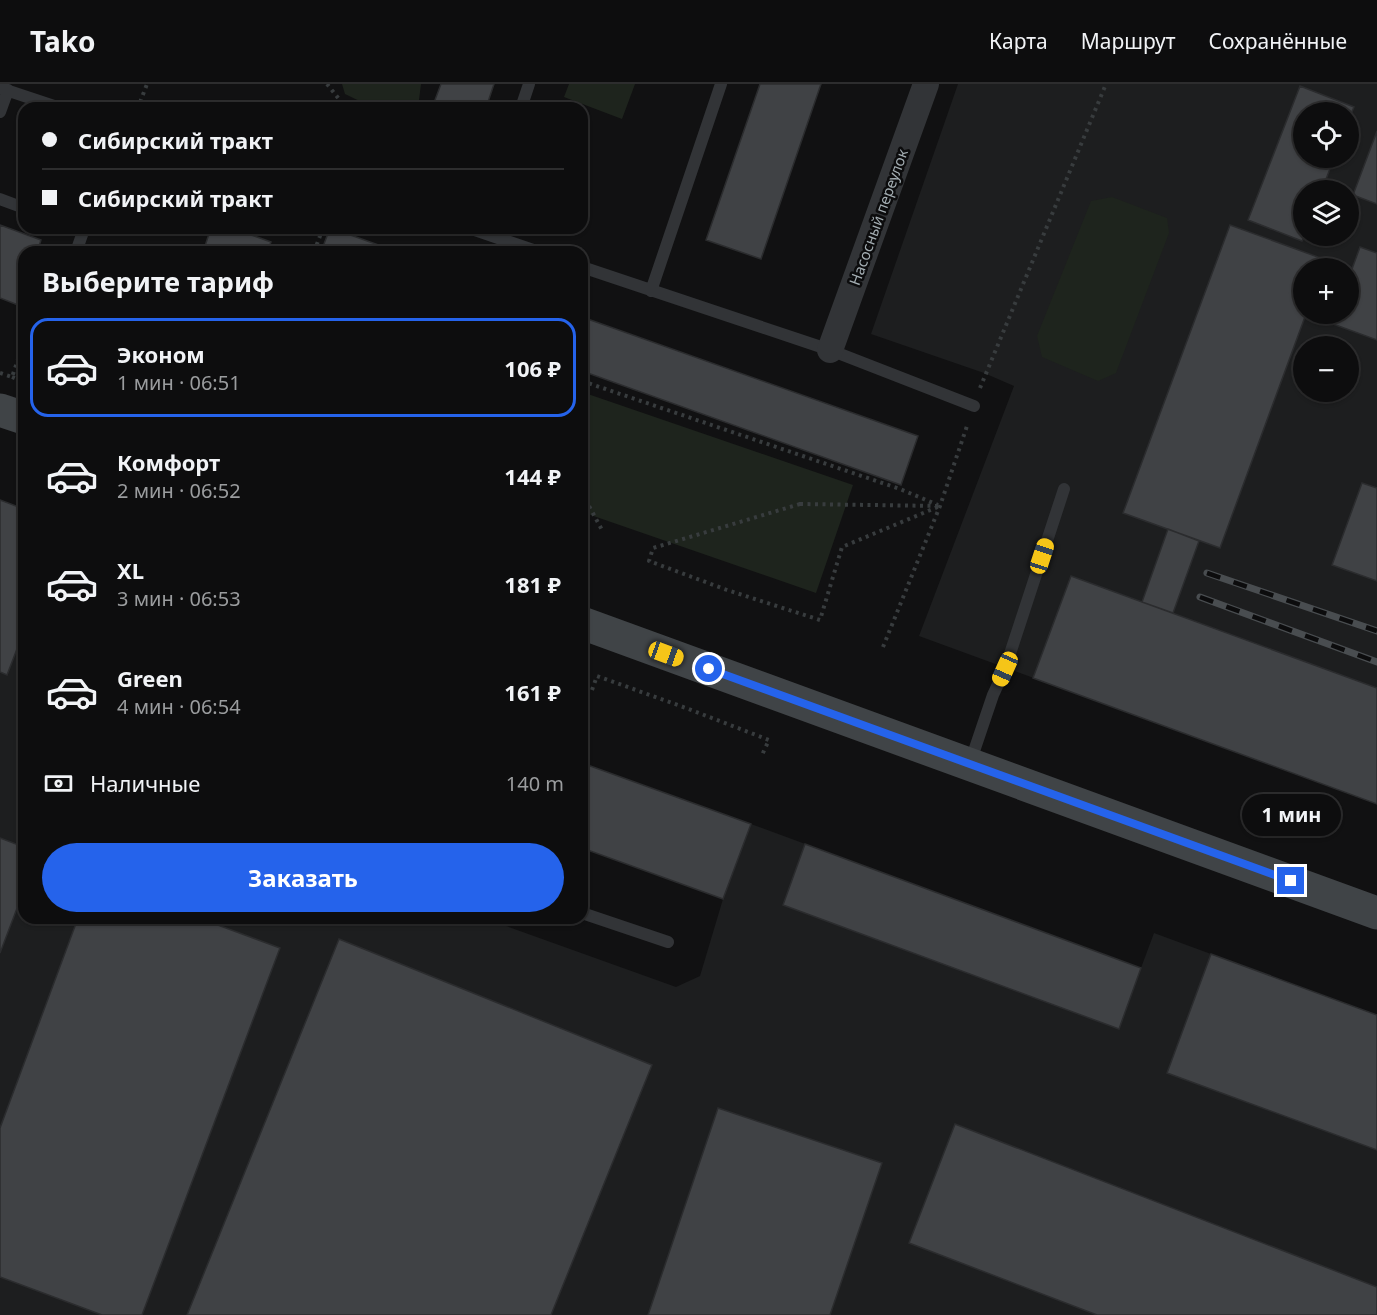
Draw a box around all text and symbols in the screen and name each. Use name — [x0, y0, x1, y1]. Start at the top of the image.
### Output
text: Tako — [30, 22, 96, 60]
text: Карта — [989, 27, 1048, 55]
text: Маршрут — [1081, 27, 1176, 55]
text: Сохранённые — [1209, 27, 1347, 55]
map controls — [1293, 102, 1359, 402]
button: locate — [1293, 102, 1359, 168]
text: Сибирский тракт — [78, 125, 273, 155]
street label: Насосный переулок — [844, 146, 912, 288]
button: layers — [1293, 180, 1359, 246]
text: Сибирский тракт — [78, 183, 273, 213]
button: + — [1293, 258, 1359, 324]
text: Выберите тариф — [42, 263, 274, 300]
button: − — [1293, 336, 1359, 402]
text: Эконом — [117, 339, 205, 369]
icon: car — [45, 341, 99, 395]
text: 106 ₽ — [504, 353, 561, 383]
text: 1 мин · 06:51 — [117, 369, 241, 396]
text: Комфорт — [117, 447, 220, 477]
icon: car — [45, 449, 99, 503]
text: 144 ₽ — [504, 461, 561, 491]
text: 2 мин · 06:52 — [117, 477, 241, 504]
car — [1028, 536, 1056, 576]
text: XL — [117, 555, 144, 585]
icon: car — [45, 557, 99, 611]
text: 181 ₽ — [504, 569, 561, 599]
text: 3 мин · 06:53 — [117, 585, 241, 612]
car — [646, 639, 686, 669]
car — [989, 649, 1021, 689]
route start — [695, 655, 722, 682]
text: Green — [117, 663, 183, 693]
icon: car — [45, 665, 99, 719]
text: 161 ₽ — [504, 677, 561, 707]
text: 4 мин · 06:54 — [117, 693, 241, 720]
icon: cash — [42, 767, 75, 800]
text: Наличные — [90, 768, 200, 798]
text: 140 m — [506, 770, 564, 797]
callout: 1 мин — [1242, 794, 1340, 836]
text: 1 мин — [1262, 801, 1321, 828]
button: Заказать — [42, 843, 564, 912]
route end — [1277, 867, 1304, 894]

